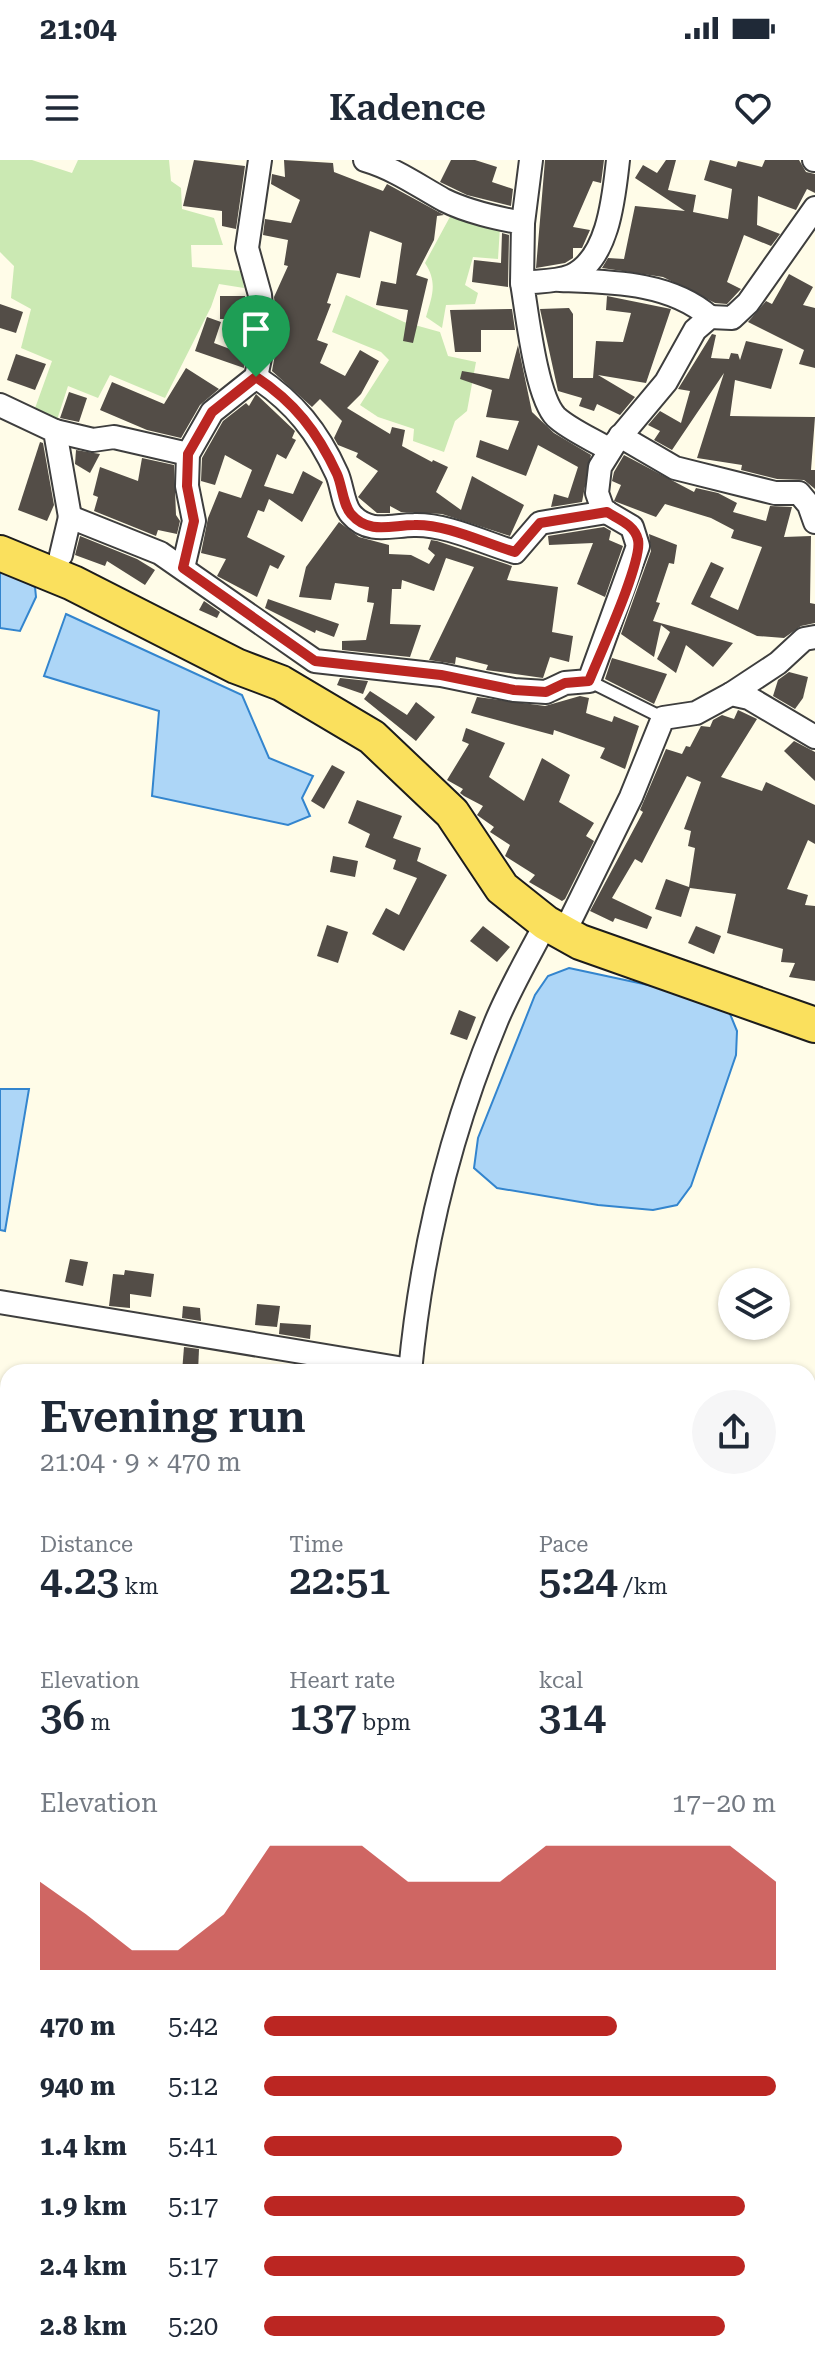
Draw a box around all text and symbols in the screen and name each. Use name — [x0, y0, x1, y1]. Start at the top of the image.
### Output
text: 21:04 — [40, 11, 117, 46]
icon: menu — [40, 86, 84, 130]
icon: heart — [731, 86, 775, 130]
text: Kadence — [329, 87, 486, 129]
pin — [222, 295, 290, 377]
icon: arrive — [234, 307, 278, 351]
map controls — [718, 1268, 790, 1340]
button: layers — [718, 1268, 790, 1340]
button: share — [692, 1390, 776, 1474]
text: Evening run — [40, 1391, 306, 1443]
text: 21:04 · 9 × 470 m — [40, 1447, 241, 1477]
text: Distance — [40, 1532, 133, 1557]
text: Time — [289, 1532, 343, 1557]
text: Pace — [539, 1532, 588, 1557]
text: 4.23 — [40, 1557, 119, 1604]
text: 22:51 — [289, 1557, 391, 1604]
text: 5:24 — [539, 1557, 618, 1604]
text: km — [119, 1574, 159, 1599]
text: /km — [618, 1574, 668, 1599]
text: Elevation — [40, 1668, 140, 1693]
text: Heart rate — [289, 1668, 395, 1693]
text: kcal — [539, 1668, 583, 1693]
text: 36 — [40, 1693, 85, 1740]
text: 137 — [289, 1693, 357, 1740]
text: 314 — [539, 1693, 606, 1740]
text: m — [85, 1710, 110, 1735]
text: bpm — [357, 1710, 411, 1735]
text: Elevation — [40, 1788, 158, 1818]
text: 17–20 m — [672, 1788, 776, 1818]
text: 470 m — [40, 2011, 115, 2041]
text: 5:42 — [168, 2011, 218, 2041]
text: 940 m — [40, 2071, 115, 2101]
text: 5:12 — [168, 2071, 218, 2101]
text: 1.4 km — [40, 2131, 127, 2161]
text: 5:41 — [168, 2131, 218, 2161]
text: 1.9 km — [40, 2191, 127, 2221]
text: 5:17 — [168, 2191, 218, 2221]
text: 2.4 km — [40, 2251, 127, 2281]
text: 5:17 — [168, 2251, 218, 2281]
text: 2.8 km — [40, 2311, 127, 2341]
text: 5:20 — [168, 2311, 218, 2341]

